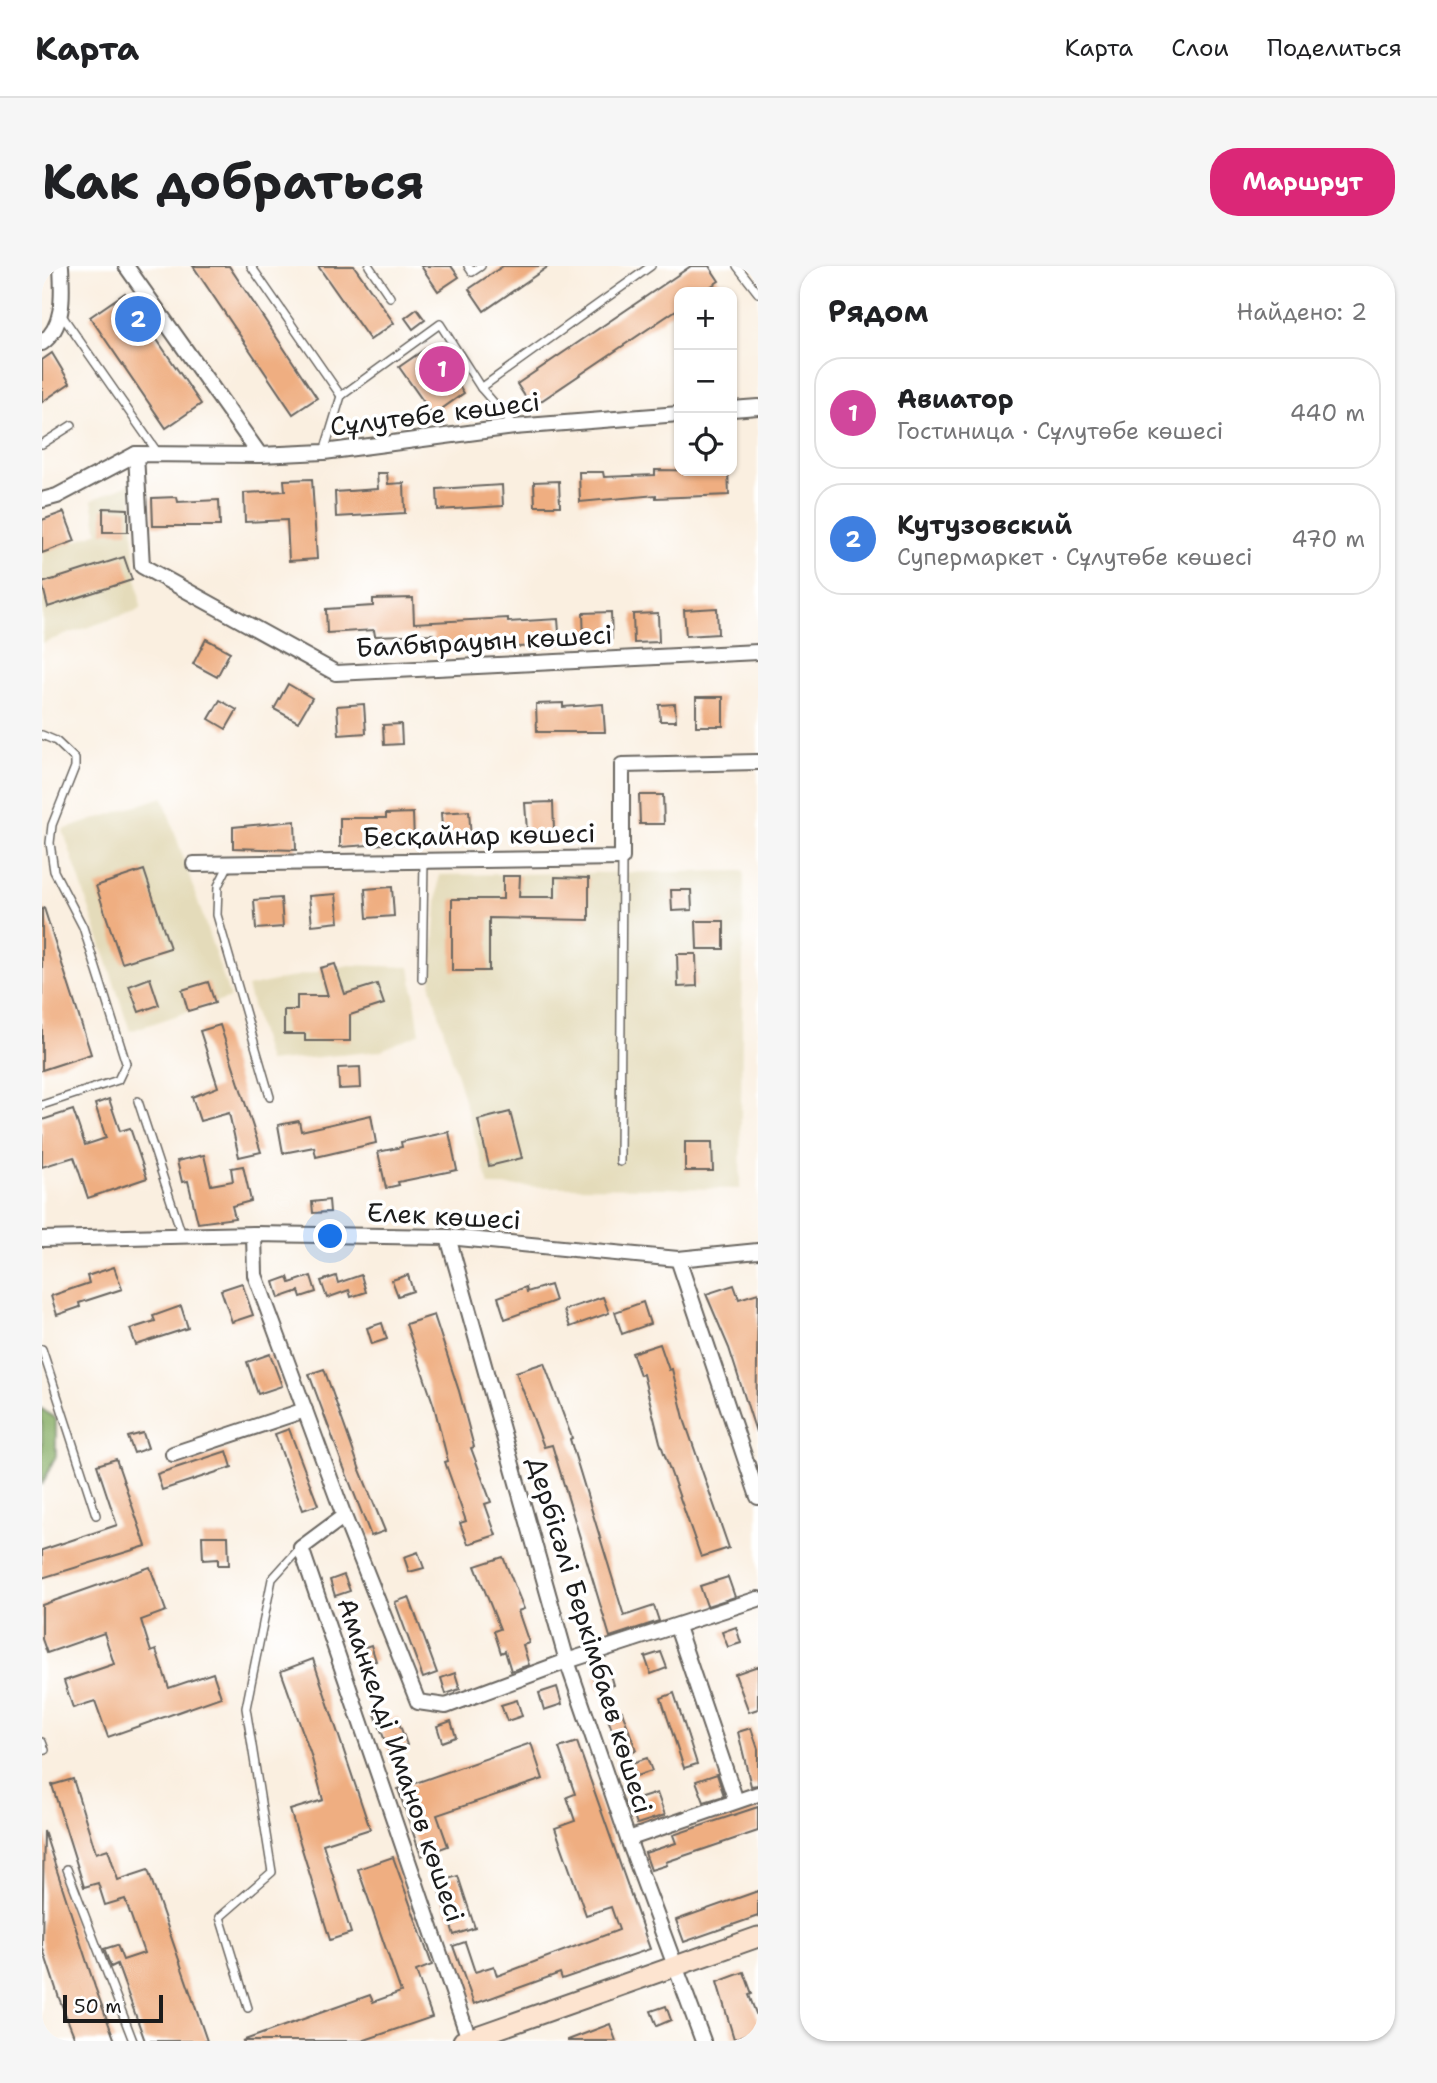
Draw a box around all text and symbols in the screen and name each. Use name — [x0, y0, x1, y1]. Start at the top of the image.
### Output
text: Карта — [35, 26, 139, 71]
text: Карта — [1065, 32, 1133, 64]
text: Слои — [1171, 32, 1229, 64]
text: Поделиться — [1267, 32, 1402, 64]
button: Маршрут — [1210, 148, 1395, 216]
text: Как добраться — [42, 149, 424, 215]
map controls — [674, 287, 737, 476]
button: + — [674, 287, 737, 350]
text: Рядом — [828, 291, 928, 332]
pin: 2 — [115, 293, 161, 345]
text: Найдено: 2 — [1237, 297, 1367, 327]
pin: 1 — [419, 343, 465, 395]
button: − — [674, 350, 737, 413]
text: Авиатор — [897, 381, 1014, 416]
street label: Сұлутөбе көшесі — [328, 383, 542, 444]
text: 1 — [848, 398, 858, 428]
text: 440 m — [1290, 398, 1365, 428]
button: locate — [674, 413, 737, 476]
text: Гостиница · Сұлутөбе көшесі — [897, 416, 1223, 446]
text: Кутузовский — [897, 507, 1072, 542]
text: 2 — [845, 524, 861, 554]
text: 470 m — [1291, 524, 1365, 554]
text: Супермаркет · Сұлутөбе көшесі — [897, 542, 1253, 572]
street label: Балбырауын көшесі — [355, 616, 613, 665]
street label: Бесқайнар көшесі — [362, 815, 596, 854]
street label: Елек көшесі — [366, 1194, 522, 1237]
your location — [313, 1219, 347, 1253]
street label: Дербісәлі Беркімбаев көшесі — [519, 1452, 662, 1818]
street label: Аманкелді Иманов көшесі — [329, 1593, 473, 1927]
scale bar — [63, 1992, 163, 2024]
text: 50 m — [74, 1994, 122, 2019]

